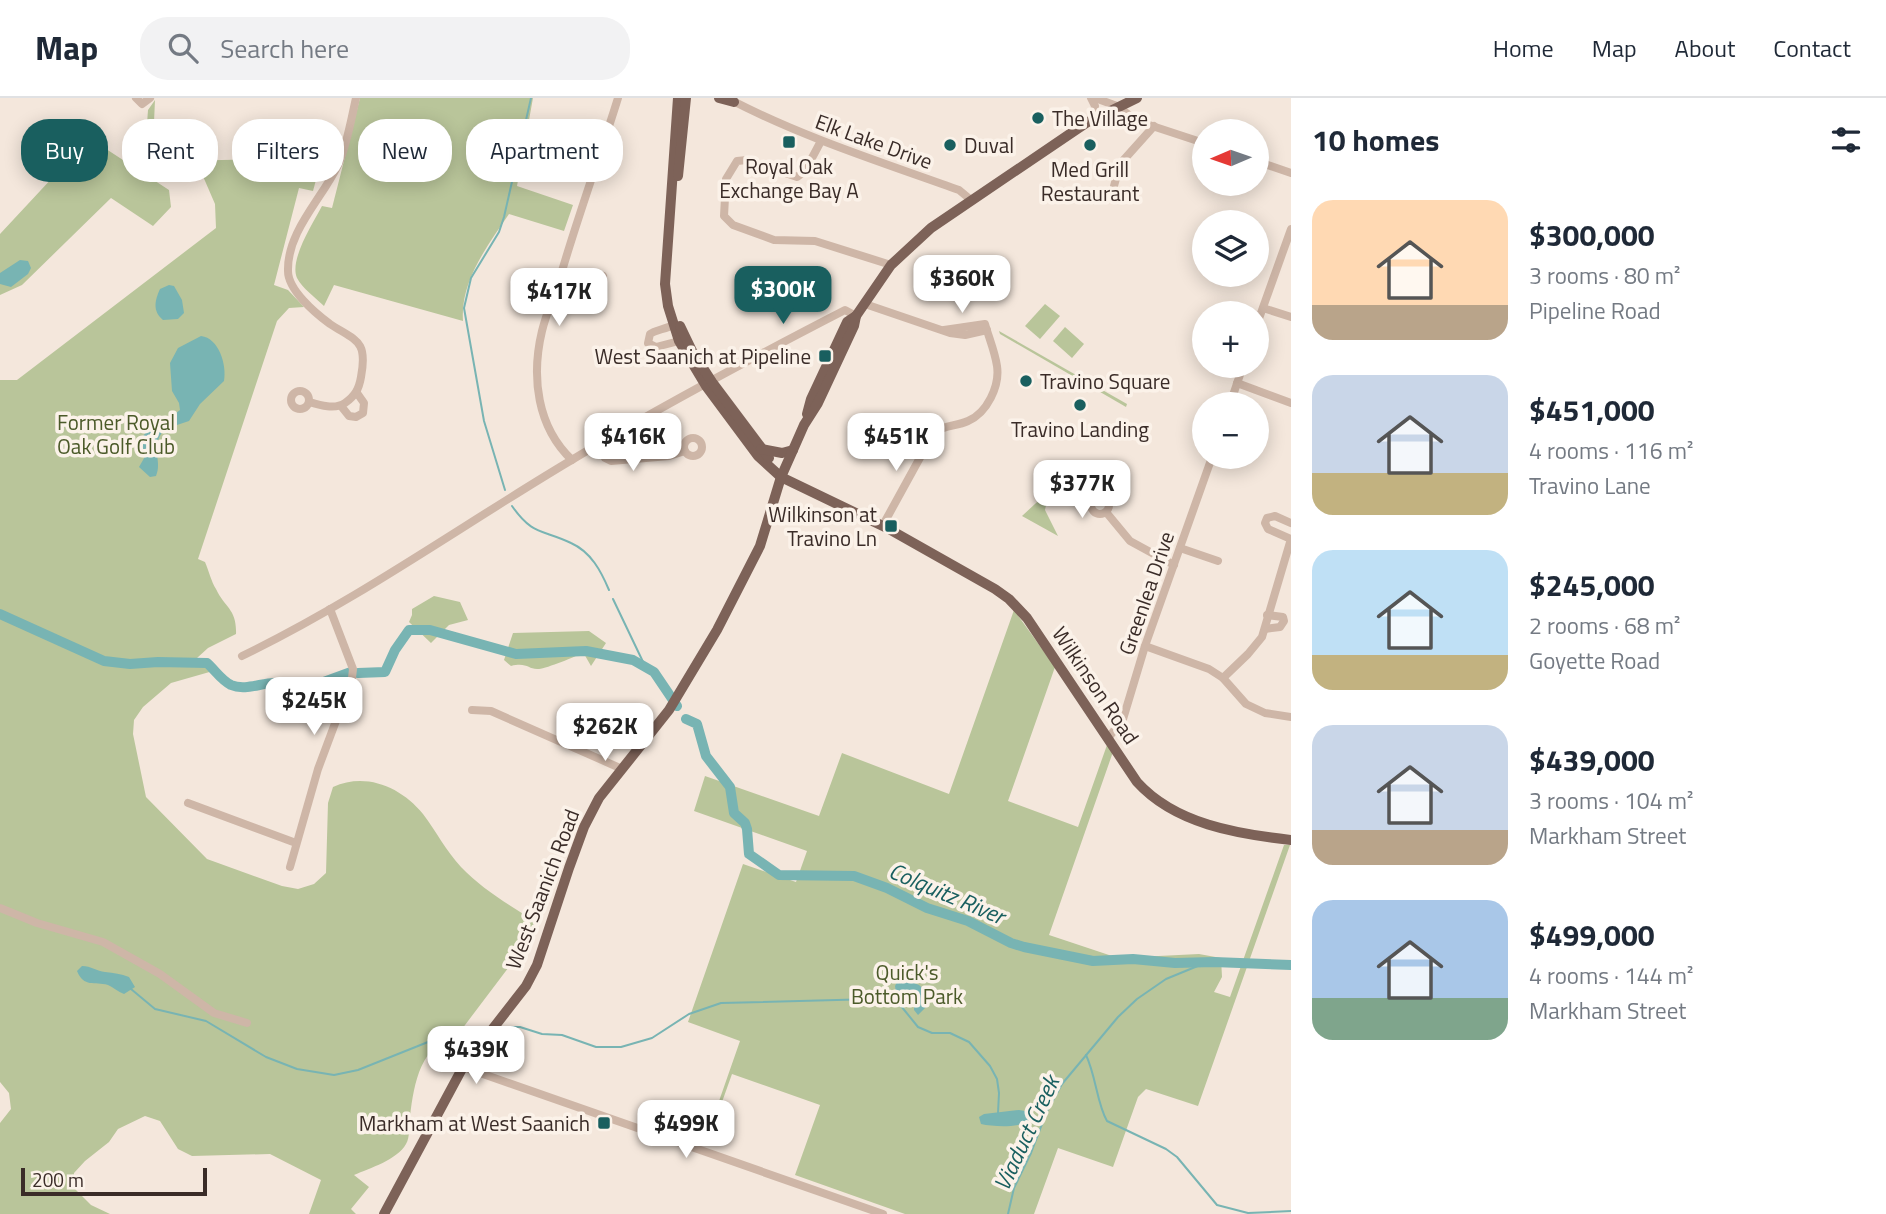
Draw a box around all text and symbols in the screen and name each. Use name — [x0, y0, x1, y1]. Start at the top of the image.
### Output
search box — [140, 17, 630, 80]
text: Map — [35, 23, 98, 73]
icon: search — [164, 29, 202, 67]
text: Search here — [220, 29, 349, 68]
text: Home — [1493, 30, 1554, 66]
text: Map — [1592, 30, 1637, 66]
text: About — [1675, 30, 1735, 66]
text: Contact — [1773, 30, 1851, 66]
place label: The Village — [1052, 102, 1148, 134]
street label: Elk Lake Drive — [811, 105, 937, 177]
marker: The Village — [1030, 110, 1046, 126]
text: 10 homes — [1312, 117, 1439, 163]
chip: Buy — [21, 119, 108, 182]
chip: Rent — [122, 119, 218, 182]
chip: Filters — [232, 119, 344, 182]
chip: New — [358, 119, 452, 182]
chip: Apartment — [466, 119, 623, 182]
north arrow — [1192, 119, 1269, 196]
map controls — [1192, 119, 1269, 469]
icon: filters — [1827, 121, 1865, 159]
place label: Duval — [964, 129, 1014, 161]
marker: Royal Oak Exchange Bay A — [781, 134, 797, 150]
marker: Duval — [942, 137, 958, 153]
marker: Med Grill Restaurant — [1082, 137, 1098, 153]
place label: Royal Oak Exchange Bay A — [719, 150, 859, 206]
place label: Med Grill Restaurant — [1041, 153, 1140, 209]
button: layers — [1192, 210, 1269, 287]
text: $300,000 — [1529, 212, 1655, 258]
icon: home — [1368, 228, 1452, 312]
pin: $360K — [913, 256, 1011, 315]
text: 3 rooms · 80 m² — [1529, 258, 1680, 293]
text: $360K — [929, 260, 995, 295]
pin: $300K — [734, 266, 832, 326]
pin: $417K — [510, 268, 608, 328]
text: $300K — [750, 271, 816, 306]
text: $417K — [526, 273, 592, 308]
text: Pipeline Road — [1529, 293, 1661, 328]
button: + — [1192, 301, 1269, 378]
place label: West Saanich at Pipeline — [595, 340, 811, 372]
marker: West Saanich at Pipeline — [817, 348, 833, 364]
place label: Travino Square — [1040, 365, 1170, 397]
marker: Travino Square — [1018, 373, 1034, 389]
text: $451,000 — [1529, 387, 1655, 433]
button: − — [1192, 392, 1269, 469]
marker: Travino Landing — [1072, 397, 1088, 413]
icon: home — [1368, 403, 1452, 487]
park label: Former Royal Oak Golf Club — [57, 406, 175, 462]
place label: Travino Landing — [1011, 413, 1149, 445]
pin: $416K — [584, 414, 682, 473]
pin: $451K — [847, 414, 945, 473]
text: $416K — [600, 418, 666, 453]
text: $451K — [863, 418, 929, 453]
text: 4 rooms · 116 m² — [1529, 433, 1693, 468]
pin: $377K — [1033, 460, 1131, 520]
text: $377K — [1049, 465, 1115, 500]
text: Travino Lane — [1529, 468, 1651, 503]
place label: Wilkinson at Travino Ln — [768, 498, 878, 554]
marker: Wilkinson at Travino Ln — [883, 518, 899, 534]
street label: Greenlea Drive — [1110, 527, 1182, 659]
text: $245,000 — [1529, 562, 1655, 608]
icon: home — [1368, 578, 1452, 662]
text: 2 rooms · 68 m² — [1529, 608, 1680, 643]
street label: Wilkinson Road — [1045, 620, 1147, 750]
text: Goyette Road — [1529, 643, 1660, 678]
pin: $245K — [265, 678, 363, 737]
text: $245K — [281, 682, 347, 717]
pin: $262K — [556, 704, 654, 763]
text: $262K — [572, 708, 638, 743]
text: $439,000 — [1529, 737, 1655, 783]
icon: home — [1368, 753, 1452, 837]
text: 3 rooms · 104 m² — [1529, 783, 1693, 818]
street label: West Saanich Road — [497, 804, 587, 974]
text: Markham Street — [1529, 818, 1686, 853]
water label: Colquitz River — [884, 853, 1013, 934]
text: $499,000 — [1529, 912, 1655, 958]
icon: home — [1368, 928, 1452, 1012]
park label: Quick's Bottom Park — [851, 956, 963, 1012]
text: 4 rooms · 144 m² — [1529, 958, 1693, 993]
text: Markham Street — [1529, 993, 1686, 1028]
pin: $439K — [427, 1026, 525, 1086]
text: $439K — [443, 1031, 509, 1066]
water label: Viaduct Creek — [984, 1067, 1069, 1196]
pin: $499K — [637, 1100, 735, 1160]
text: $499K — [653, 1105, 719, 1140]
place label: Markham at West Saanich — [359, 1107, 590, 1139]
marker: Markham at West Saanich — [596, 1115, 612, 1131]
scale bar — [21, 1165, 206, 1197]
text: 200 m — [32, 1165, 84, 1194]

